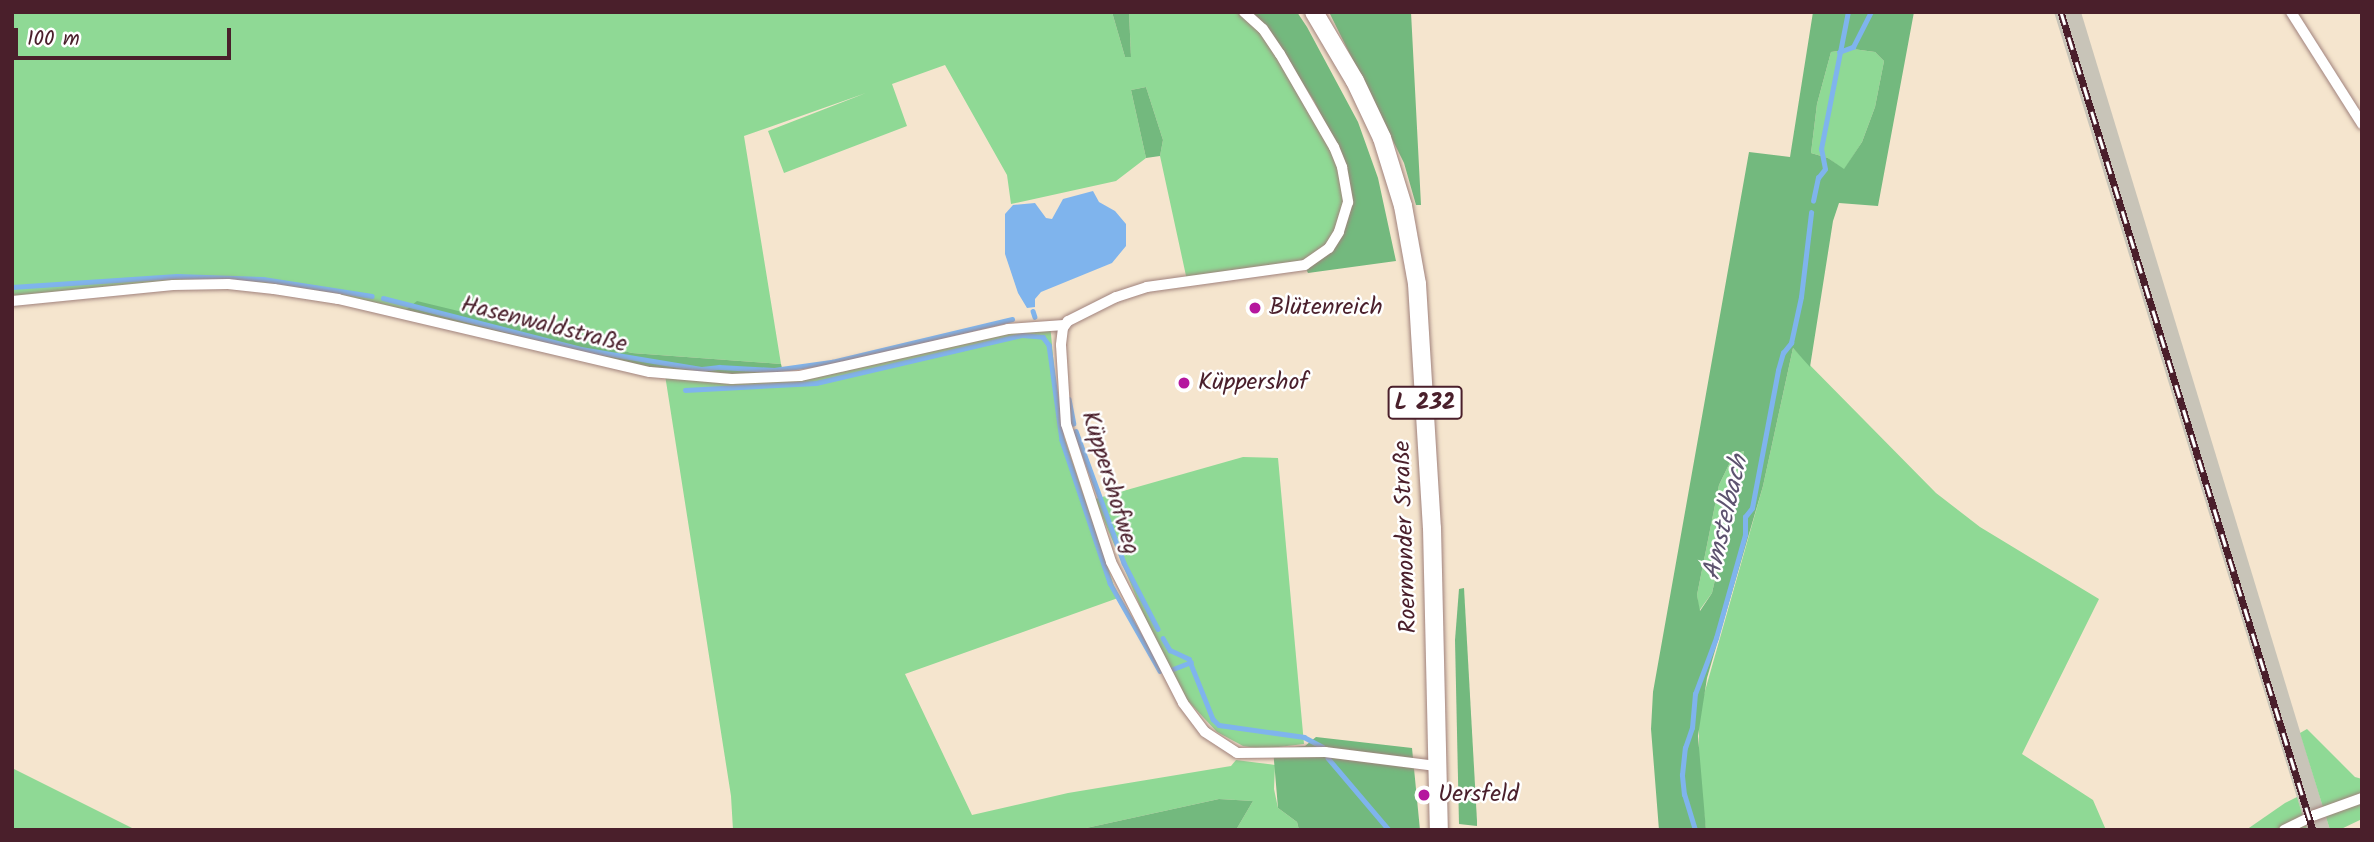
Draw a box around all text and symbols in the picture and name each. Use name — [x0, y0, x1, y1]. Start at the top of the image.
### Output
scale bar — [18, 14, 234, 58]
text: 100 m — [27, 23, 80, 56]
street label: Hasenwaldstraße — [458, 290, 630, 360]
place label: Blütenreich — [1269, 294, 1383, 322]
marker: Blütenreich — [1247, 300, 1263, 316]
place label: Küppershof — [1198, 369, 1308, 397]
marker: Küppershof — [1176, 375, 1192, 391]
road number: L 232 — [1386, 384, 1464, 422]
street label: Küppershofweg — [1074, 408, 1146, 558]
street label: Roermonder Straße — [1388, 440, 1424, 634]
water label: Amstelbach — [1698, 453, 1756, 583]
place label: Uersfeld — [1438, 781, 1519, 809]
marker: Uersfeld — [1416, 787, 1432, 803]

